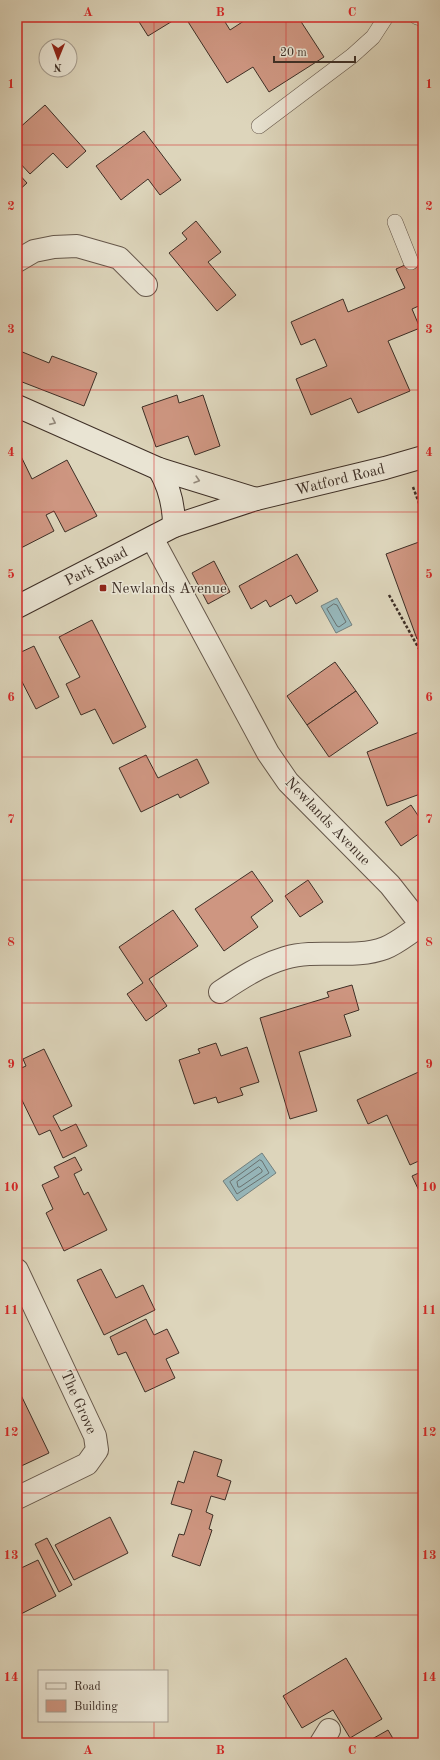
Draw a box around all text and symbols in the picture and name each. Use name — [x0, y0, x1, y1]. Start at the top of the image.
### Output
text: A — [83, 6, 93, 19]
text: B — [215, 6, 225, 19]
text: C — [348, 6, 356, 19]
north arrow — [38, 38, 78, 78]
scale bar — [274, 38, 355, 64]
text: 20 m — [280, 47, 307, 59]
text: N — [53, 61, 62, 72]
text: 1 — [7, 78, 15, 91]
text: 1 — [425, 78, 433, 91]
text: 2 — [7, 200, 15, 213]
text: 2 — [425, 200, 433, 213]
text: 3 — [7, 323, 15, 336]
text: 3 — [425, 323, 433, 336]
one-way arrow — [48, 417, 56, 425]
text: 4 — [7, 446, 15, 459]
text: 4 — [425, 446, 433, 459]
street label: Watford Road — [294, 462, 387, 499]
one-way arrow — [193, 476, 200, 484]
street label: Park Road — [63, 545, 131, 590]
text: 5 — [7, 568, 15, 581]
text: 5 — [425, 568, 433, 581]
place label: Newlands Avenue — [111, 582, 227, 597]
marker: Newlands Avenue — [98, 583, 108, 593]
text: 6 — [7, 691, 15, 704]
text: 6 — [425, 691, 433, 704]
street label: Newlands Avenue — [281, 775, 373, 869]
text: 7 — [7, 813, 15, 826]
text: 7 — [425, 813, 433, 826]
text: 8 — [7, 936, 15, 949]
text: 8 — [425, 936, 433, 949]
text: 9 — [7, 1058, 15, 1071]
text: 9 — [425, 1058, 433, 1071]
text: 10 — [3, 1181, 19, 1194]
text: 10 — [421, 1181, 437, 1194]
text: 11 — [3, 1304, 19, 1317]
text: 11 — [421, 1304, 437, 1317]
street label: The Grove — [57, 1369, 98, 1437]
text: 12 — [3, 1426, 19, 1439]
text: 12 — [421, 1426, 437, 1439]
text: 13 — [3, 1549, 19, 1562]
text: 13 — [421, 1549, 437, 1562]
legend — [38, 1670, 168, 1722]
text: 14 — [3, 1671, 19, 1684]
text: 14 — [421, 1671, 437, 1684]
text: Road — [74, 1681, 101, 1693]
text: Building — [74, 1701, 118, 1713]
text: A — [83, 1744, 93, 1757]
text: B — [215, 1744, 225, 1757]
text: C — [348, 1744, 356, 1757]

